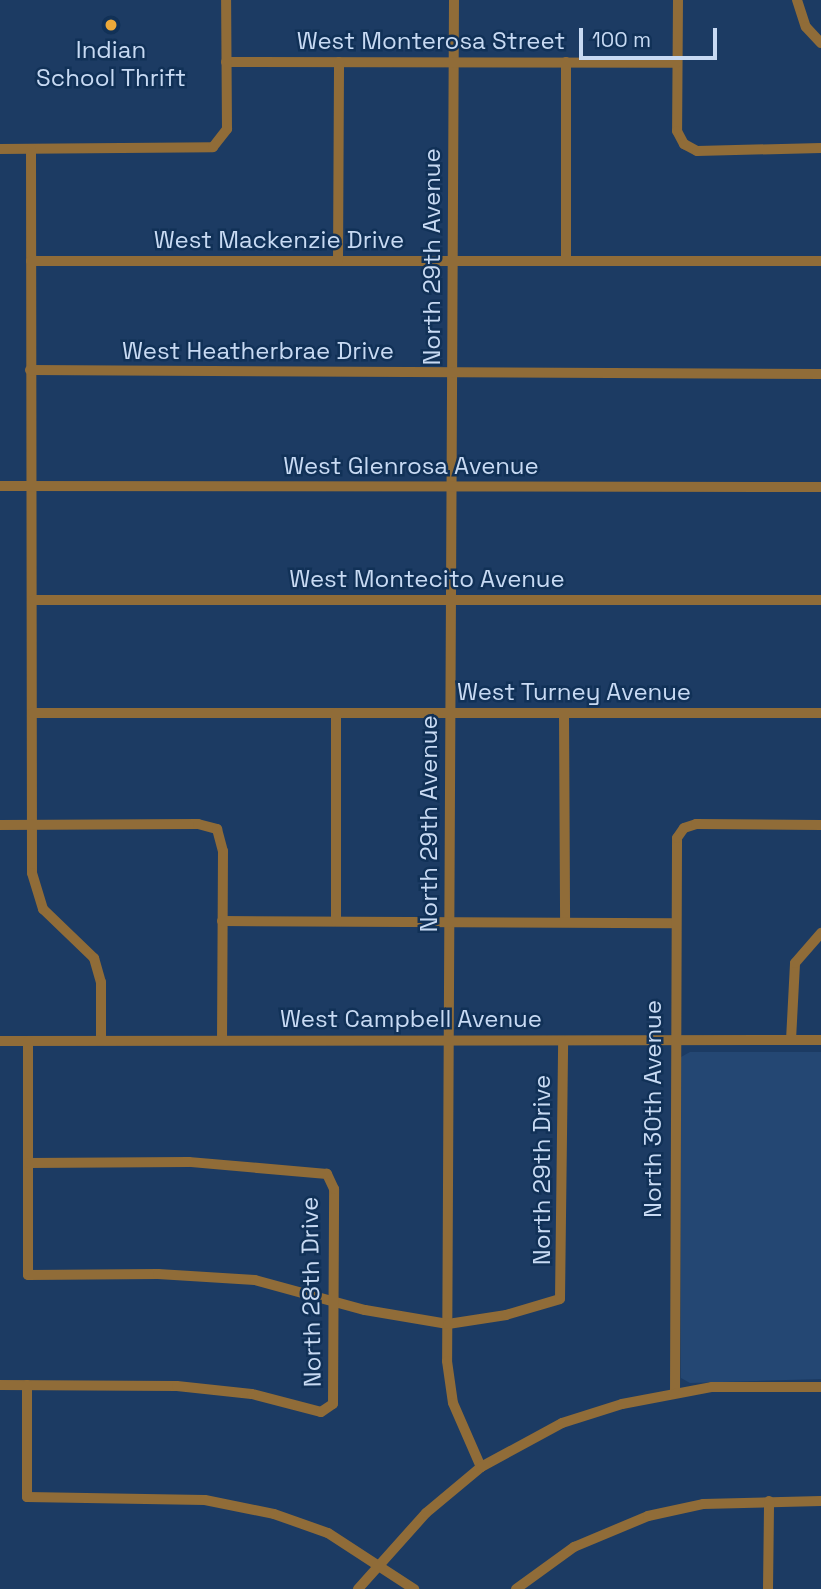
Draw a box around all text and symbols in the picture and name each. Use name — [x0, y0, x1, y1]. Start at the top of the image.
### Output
scale bar — [583, 14, 721, 58]
marker: Indian School Thrift — [103, 17, 119, 33]
text: 100 m — [592, 26, 651, 53]
street label: West Monterosa Street — [297, 27, 565, 55]
place label: Indian School Thrift — [36, 36, 186, 92]
street label: North 29th Avenue — [418, 148, 446, 366]
street label: West Mackenzie Drive — [154, 226, 404, 254]
street label: West Heatherbrae Drive — [122, 337, 394, 365]
street label: West Glenrosa Avenue — [283, 452, 539, 480]
street label: West Montecito Avenue — [289, 565, 565, 593]
street label: West Turney Avenue — [457, 678, 691, 706]
street label: North 29th Avenue — [415, 715, 443, 933]
street label: North 30th Avenue — [639, 1000, 667, 1218]
street label: West Campbell Avenue — [280, 1005, 542, 1033]
street label: North 29th Drive — [528, 1075, 556, 1265]
street label: North 28th Drive — [295, 1196, 327, 1388]

